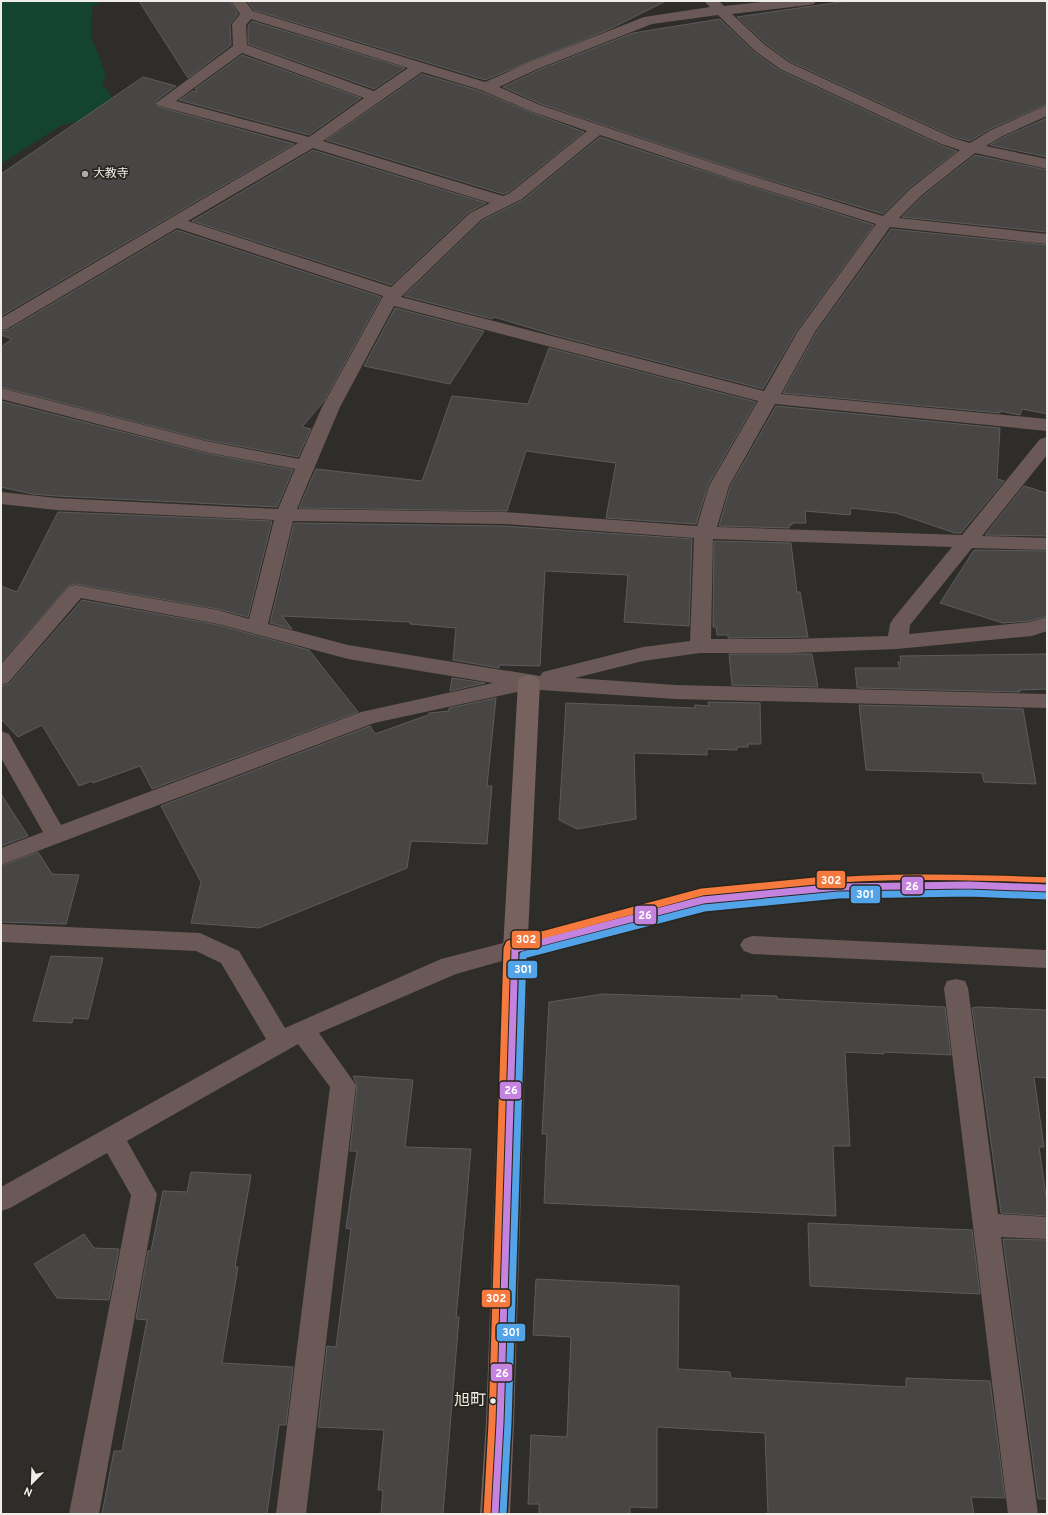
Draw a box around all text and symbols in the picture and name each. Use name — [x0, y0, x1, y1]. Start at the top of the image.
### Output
place label: 大教寺 — [93, 166, 129, 182]
marker: 大教寺 — [80, 169, 90, 179]
line badge: 302 — [816, 870, 846, 889]
text: 302 — [821, 874, 841, 888]
line badge: 26 — [901, 876, 924, 895]
text: 26 — [905, 880, 919, 894]
line badge: 301 — [850, 885, 881, 904]
text: 301 — [856, 888, 874, 902]
line badge: 26 — [634, 905, 657, 925]
text: 26 — [638, 909, 652, 923]
line badge: 302 — [511, 930, 541, 949]
text: 302 — [516, 933, 536, 947]
line badge: 301 — [507, 960, 538, 979]
text: 301 — [514, 963, 532, 977]
line badge: 26 — [499, 1081, 522, 1100]
text: 26 — [504, 1084, 518, 1098]
line badge: 302 — [481, 1289, 511, 1308]
text: 302 — [486, 1292, 506, 1306]
line badge: 301 — [496, 1323, 526, 1342]
text: 301 — [502, 1326, 520, 1340]
line badge: 26 — [490, 1363, 513, 1382]
text: 26 — [495, 1367, 509, 1381]
place label: 旭町 — [454, 1391, 486, 1411]
marker: 旭町 — [488, 1396, 498, 1406]
north arrow — [12, 1463, 52, 1503]
text: N — [22, 1483, 35, 1499]

